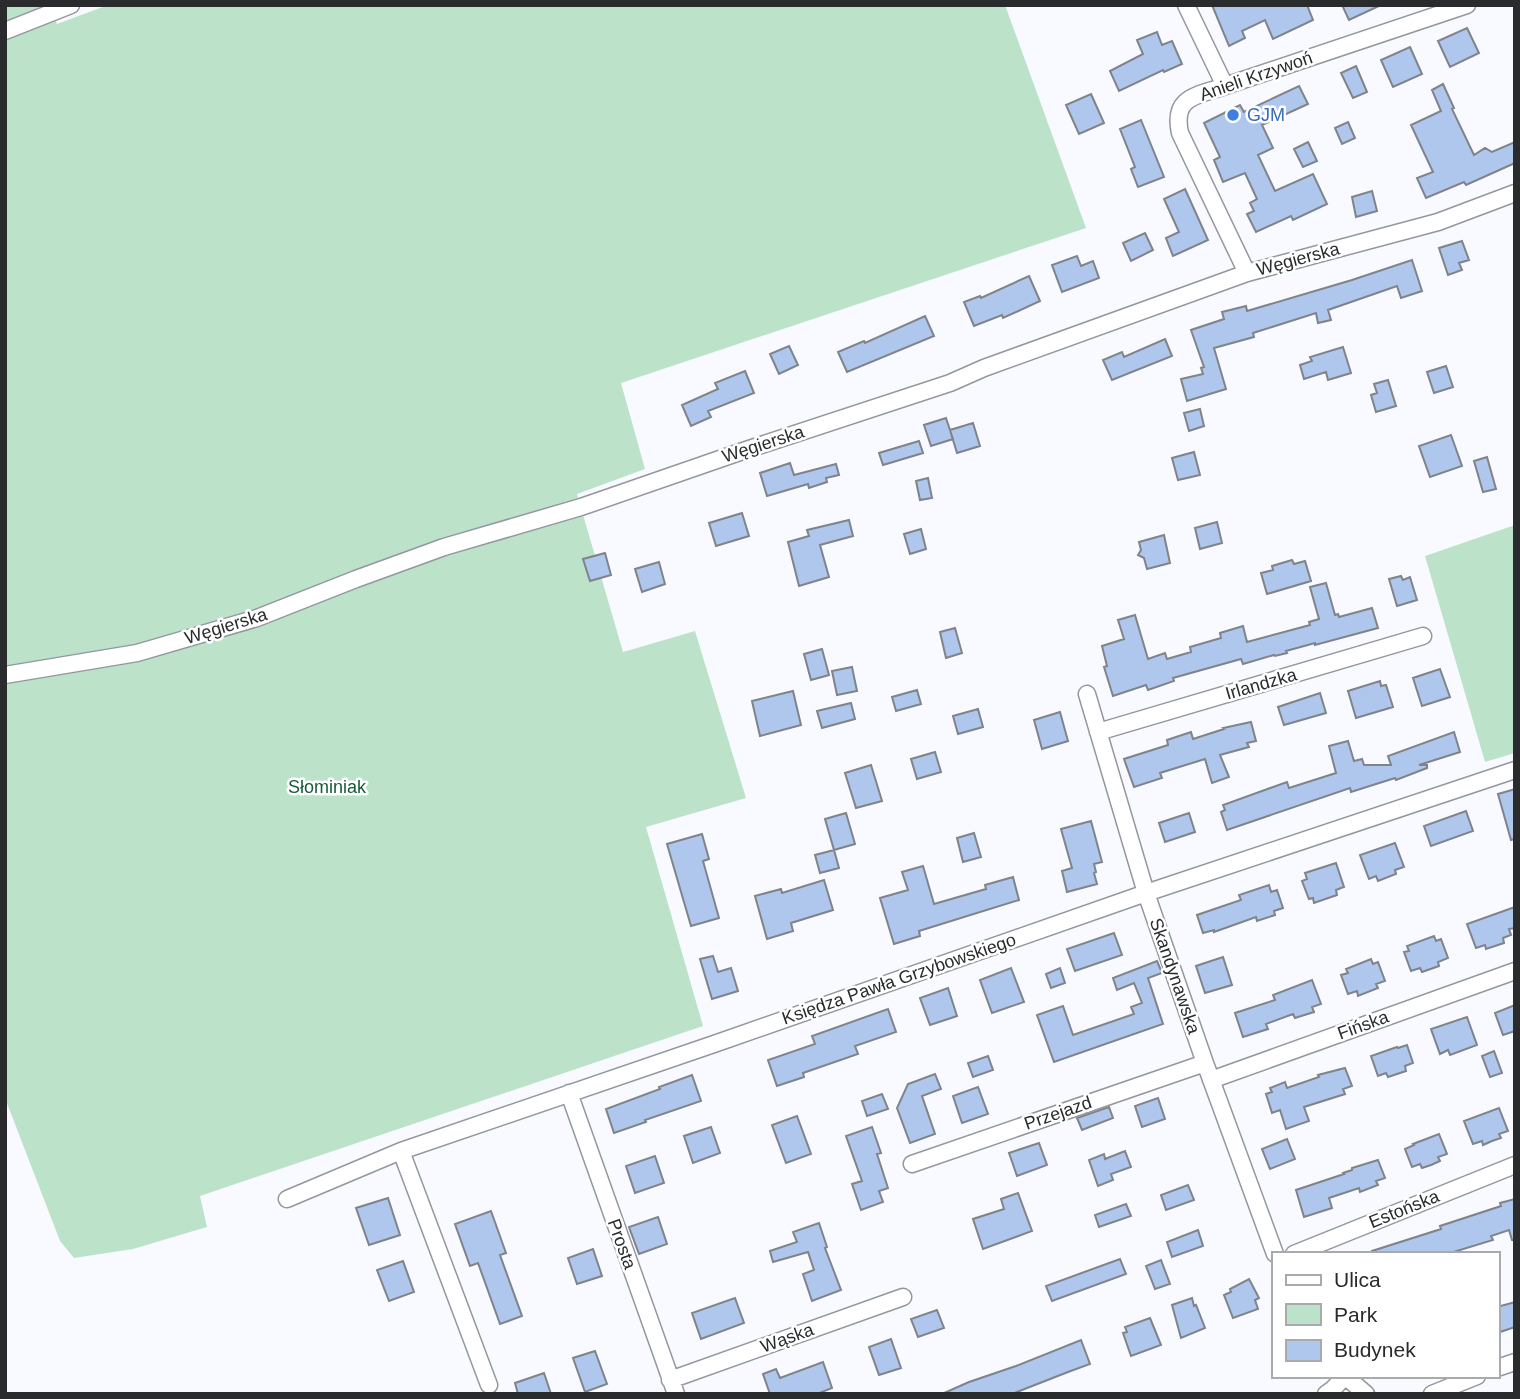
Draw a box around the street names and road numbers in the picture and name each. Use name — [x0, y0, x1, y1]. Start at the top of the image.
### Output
street label: Anieli Krzywoń — [1197, 47, 1315, 105]
street label: Węgierska — [1254, 238, 1343, 280]
street label: Węgierska — [719, 421, 807, 467]
street label: Węgierska — [182, 604, 271, 648]
street label: Irlandzka — [1223, 664, 1300, 704]
street label: Skandynawska — [1146, 916, 1204, 1037]
street label: Księdza Pawła Grzybowskiego — [779, 929, 1019, 1029]
street label: Fińska — [1335, 1006, 1392, 1043]
street label: Przejazd — [1022, 1092, 1094, 1134]
street label: Estońska — [1366, 1185, 1443, 1232]
street label: Prosta — [604, 1216, 641, 1273]
street label: Wąska — [758, 1319, 817, 1357]

